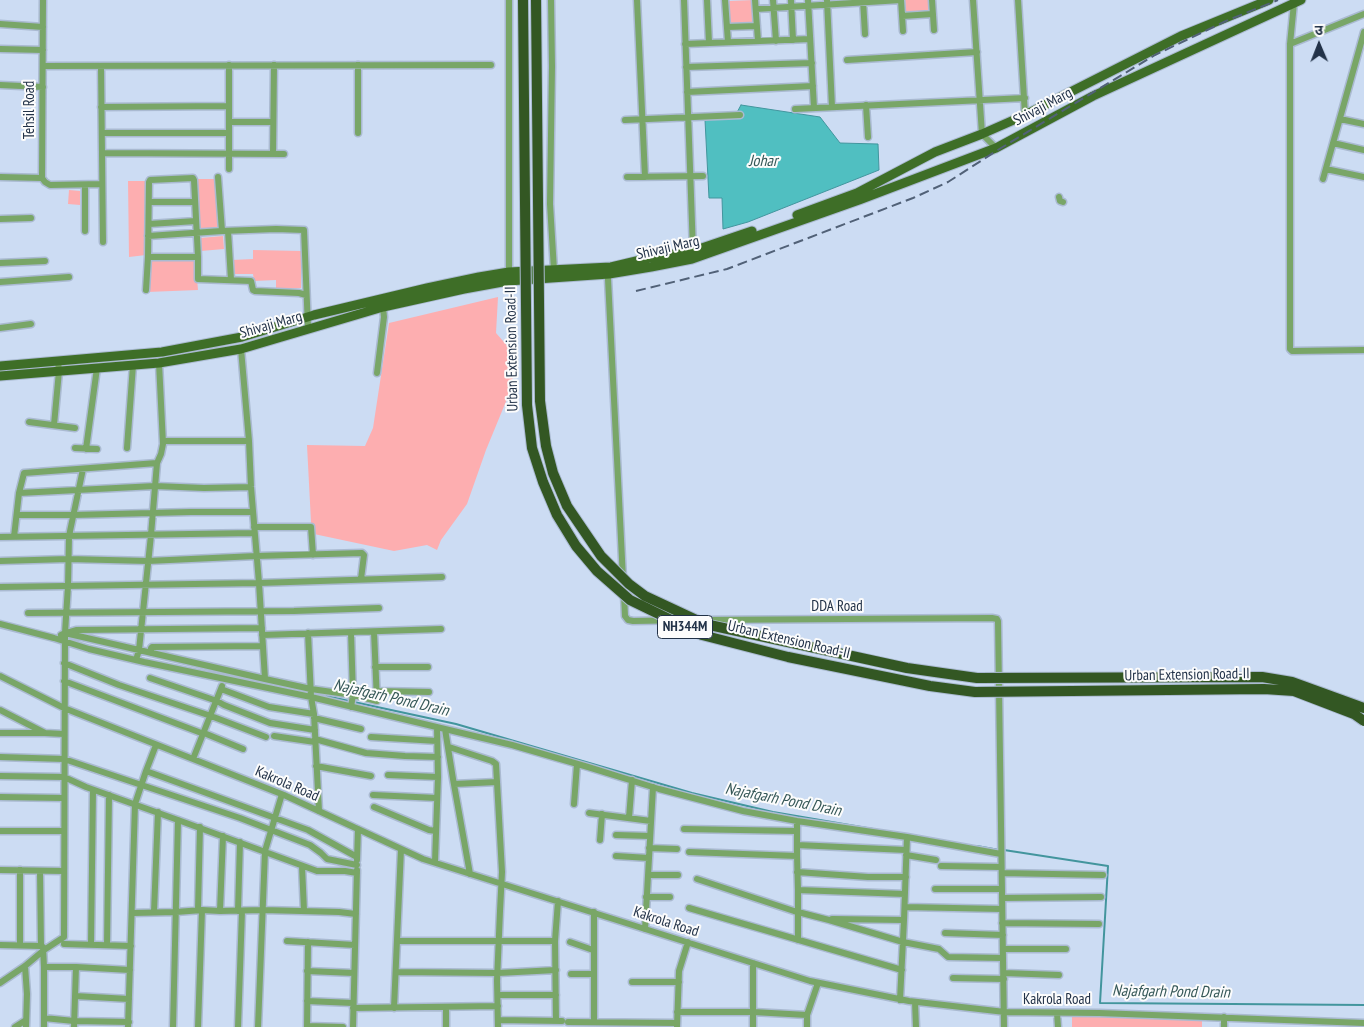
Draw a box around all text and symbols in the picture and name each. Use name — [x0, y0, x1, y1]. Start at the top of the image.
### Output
north arrow — [1294, 20, 1344, 70]
text: उ — [1314, 21, 1323, 39]
street label: Tehsil Road — [21, 81, 39, 139]
street label: Shivaji Marg — [1011, 84, 1075, 130]
water label: Johar — [749, 151, 777, 171]
street label: Shivaji Marg — [635, 232, 701, 264]
street label: Urban Extension Road-II — [502, 286, 522, 412]
street label: Shivaji Marg — [238, 308, 304, 342]
street label: DDA Road — [811, 598, 863, 616]
road number: NH344M — [658, 616, 712, 638]
street label: Urban Extension Road-II — [726, 617, 852, 663]
street label: Urban Extension Road-II — [1124, 665, 1250, 685]
water label: Najafgarh Pond Drain — [332, 675, 450, 721]
street label: Kakrola Road — [252, 762, 322, 806]
water label: Najafgarh Pond Drain — [723, 779, 843, 821]
street label: Kakrola Road — [631, 903, 701, 941]
water label: Najafgarh Pond Drain — [1112, 981, 1230, 1003]
street label: Kakrola Road — [1023, 991, 1091, 1009]

